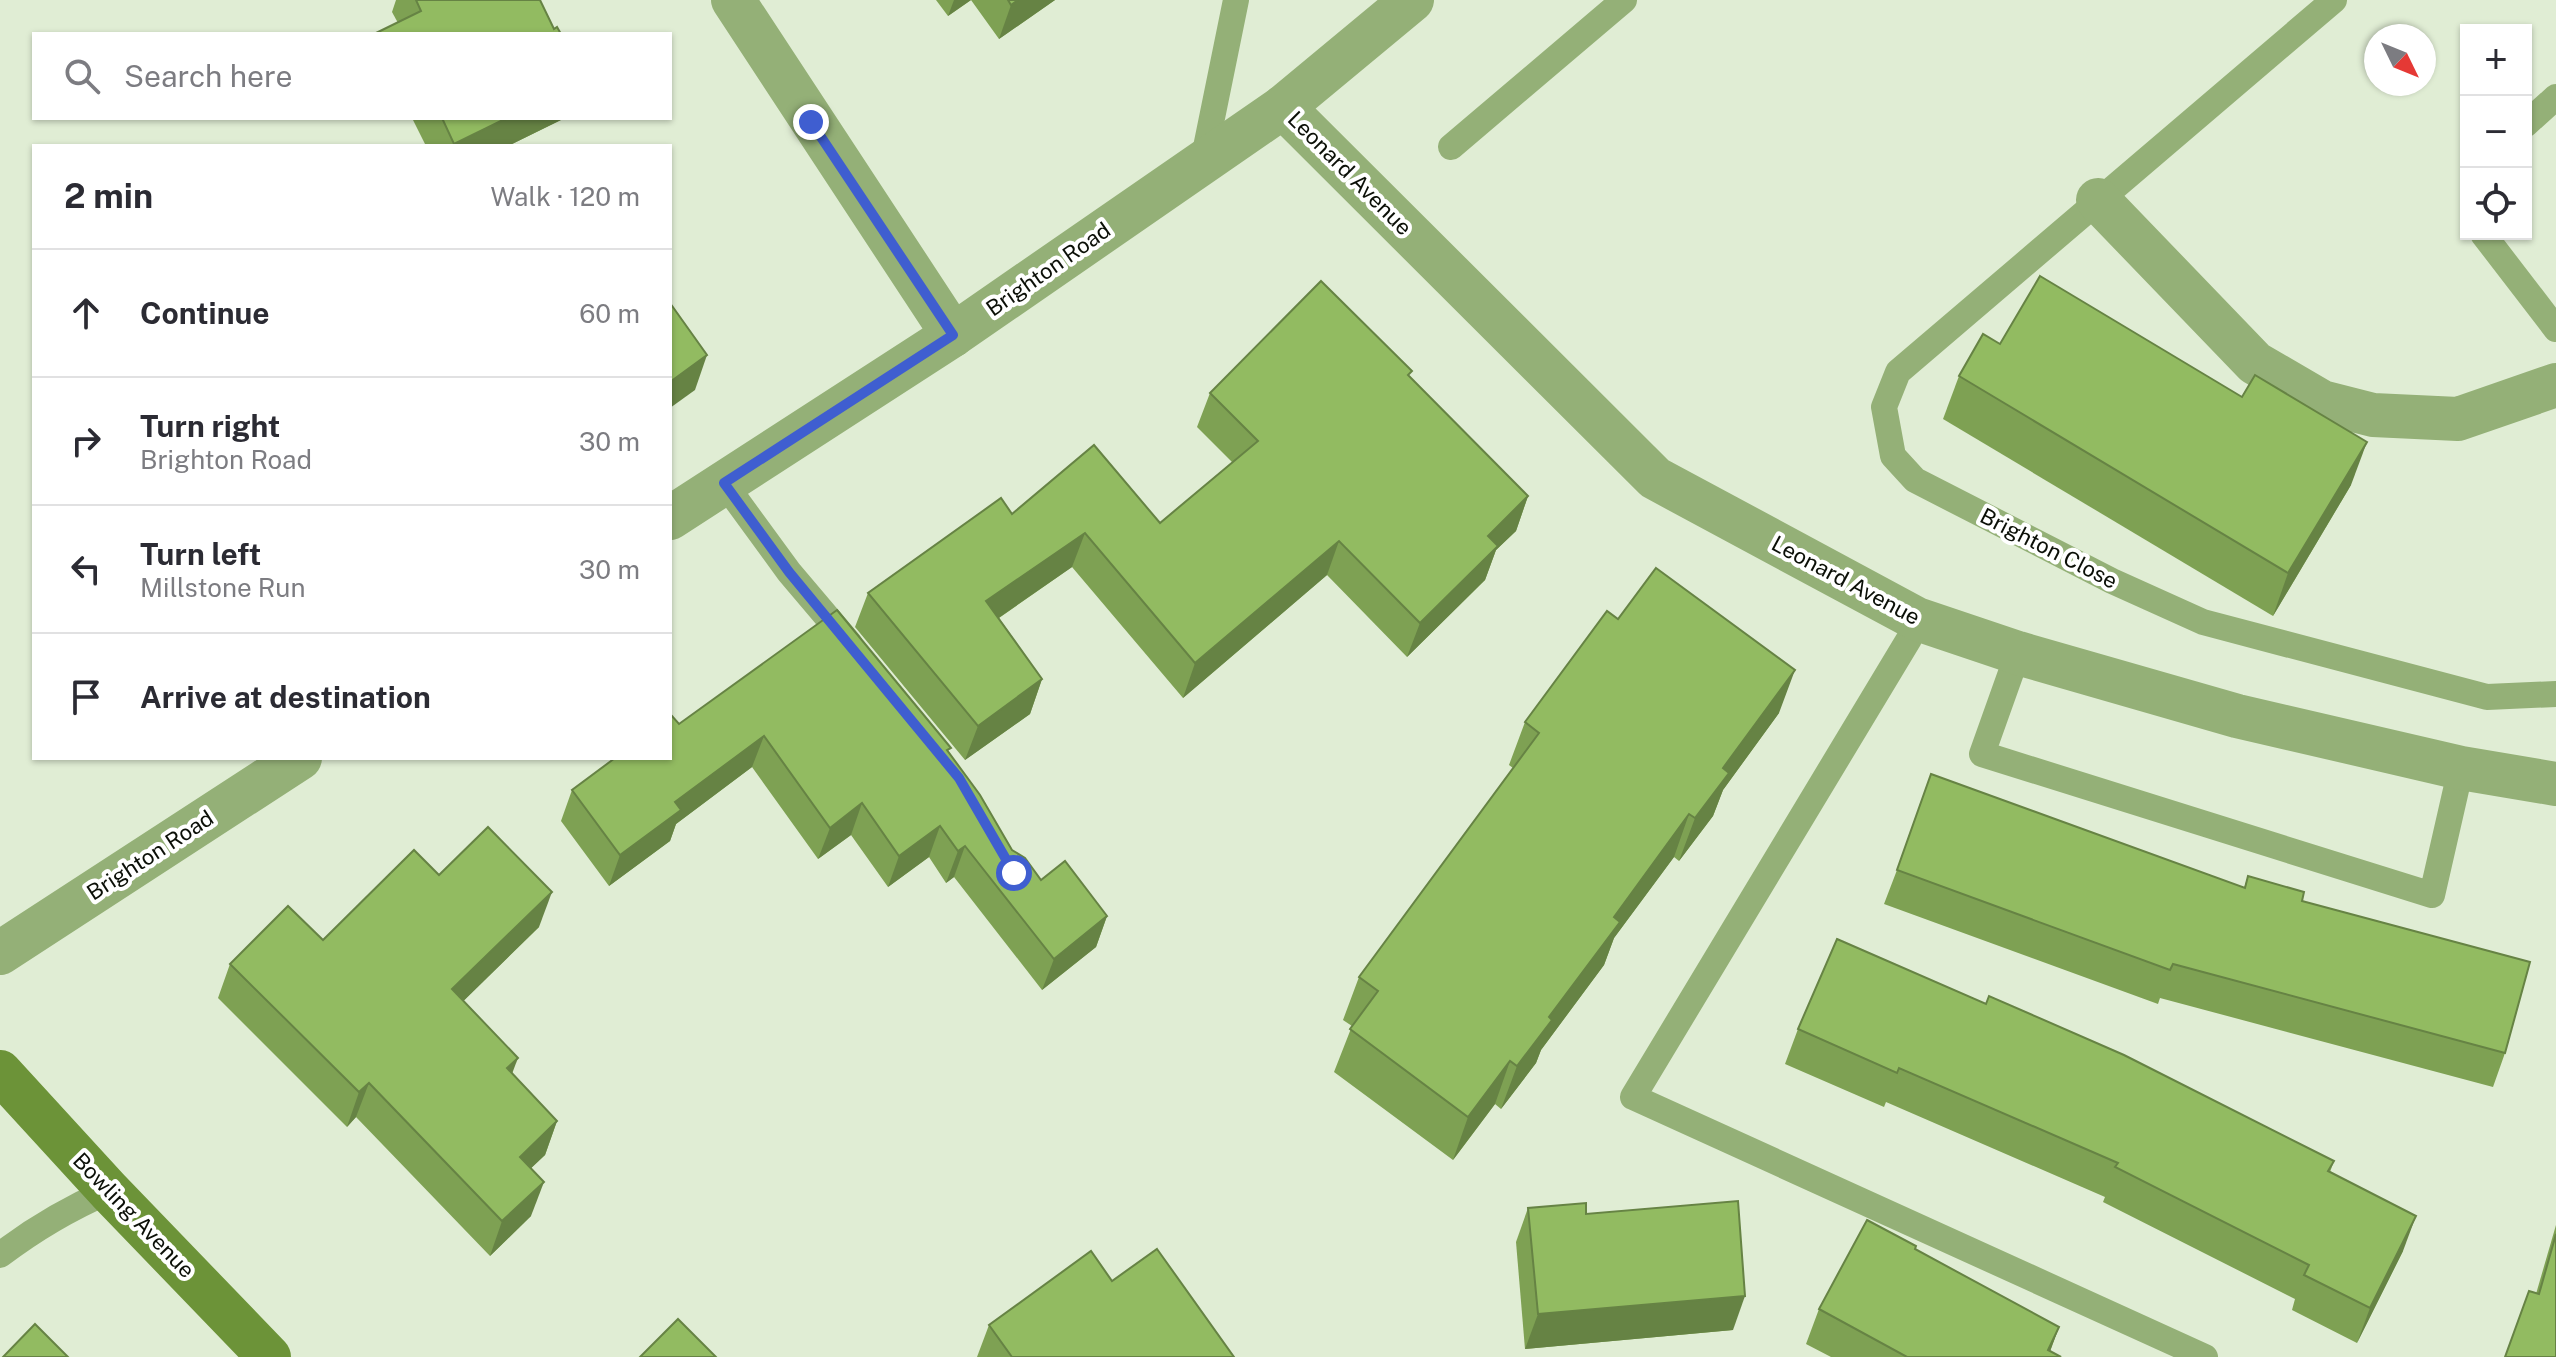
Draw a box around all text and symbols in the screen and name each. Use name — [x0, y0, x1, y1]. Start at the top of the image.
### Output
north arrow — [2364, 24, 2436, 96]
map controls — [2460, 24, 2532, 240]
button: + — [2460, 24, 2532, 96]
search box — [32, 32, 672, 120]
icon: search — [60, 54, 104, 98]
text: Search here — [124, 58, 292, 94]
button: − — [2460, 96, 2532, 168]
route end — [793, 104, 829, 140]
street label: Leonard Avenue — [1283, 106, 1417, 240]
button: locate — [2460, 168, 2532, 240]
text: 2 min — [64, 176, 153, 216]
text: Walk · 120 m — [490, 181, 640, 212]
street label: Brighton Road — [981, 217, 1115, 321]
icon: ahead — [64, 291, 108, 335]
text: Continue — [140, 295, 270, 331]
text: 60 m — [579, 298, 640, 329]
text: Turn right — [140, 408, 280, 444]
icon: right — [64, 419, 108, 463]
text: 30 m — [579, 426, 640, 457]
text: Brighton Road — [140, 444, 312, 475]
street label: Brighton Close — [1976, 502, 2122, 594]
street label: Leonard Avenue — [1767, 530, 1925, 630]
text: Turn left — [140, 536, 261, 572]
icon: left — [64, 547, 108, 591]
text: 30 m — [579, 554, 640, 585]
text: Millstone Run — [140, 572, 305, 603]
icon: arrive — [64, 675, 108, 719]
text: Arrive at destination — [140, 679, 431, 715]
street label: Brighton Road — [82, 804, 218, 906]
route start — [996, 855, 1032, 891]
street label: Bowling Avenue — [68, 1147, 200, 1283]

